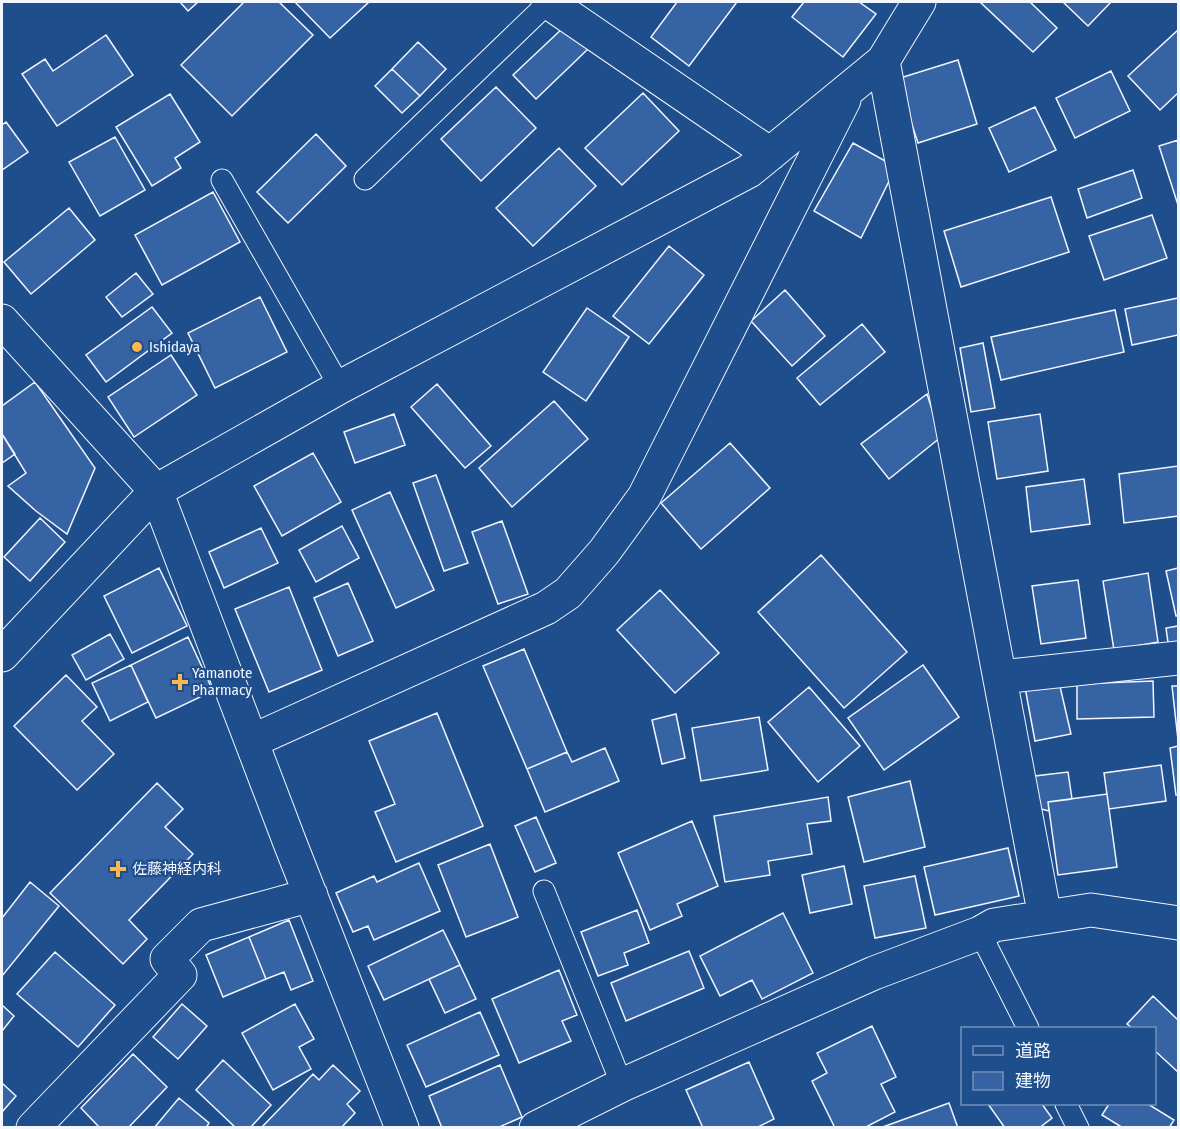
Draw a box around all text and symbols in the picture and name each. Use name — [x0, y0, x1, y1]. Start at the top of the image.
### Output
place label: Ishidaya — [149, 338, 200, 356]
marker: Ishidaya — [130, 340, 144, 354]
place label: Yamanote Pharmacy — [192, 664, 252, 699]
marker: Yamanote Pharmacy — [173, 675, 187, 689]
marker: 佐藤神経内科 — [109, 860, 127, 878]
place label: 佐藤神経内科 — [132, 860, 222, 878]
legend — [961, 1027, 1156, 1105]
text: 道路 — [1015, 1040, 1051, 1062]
text: 建物 — [1015, 1070, 1051, 1092]

